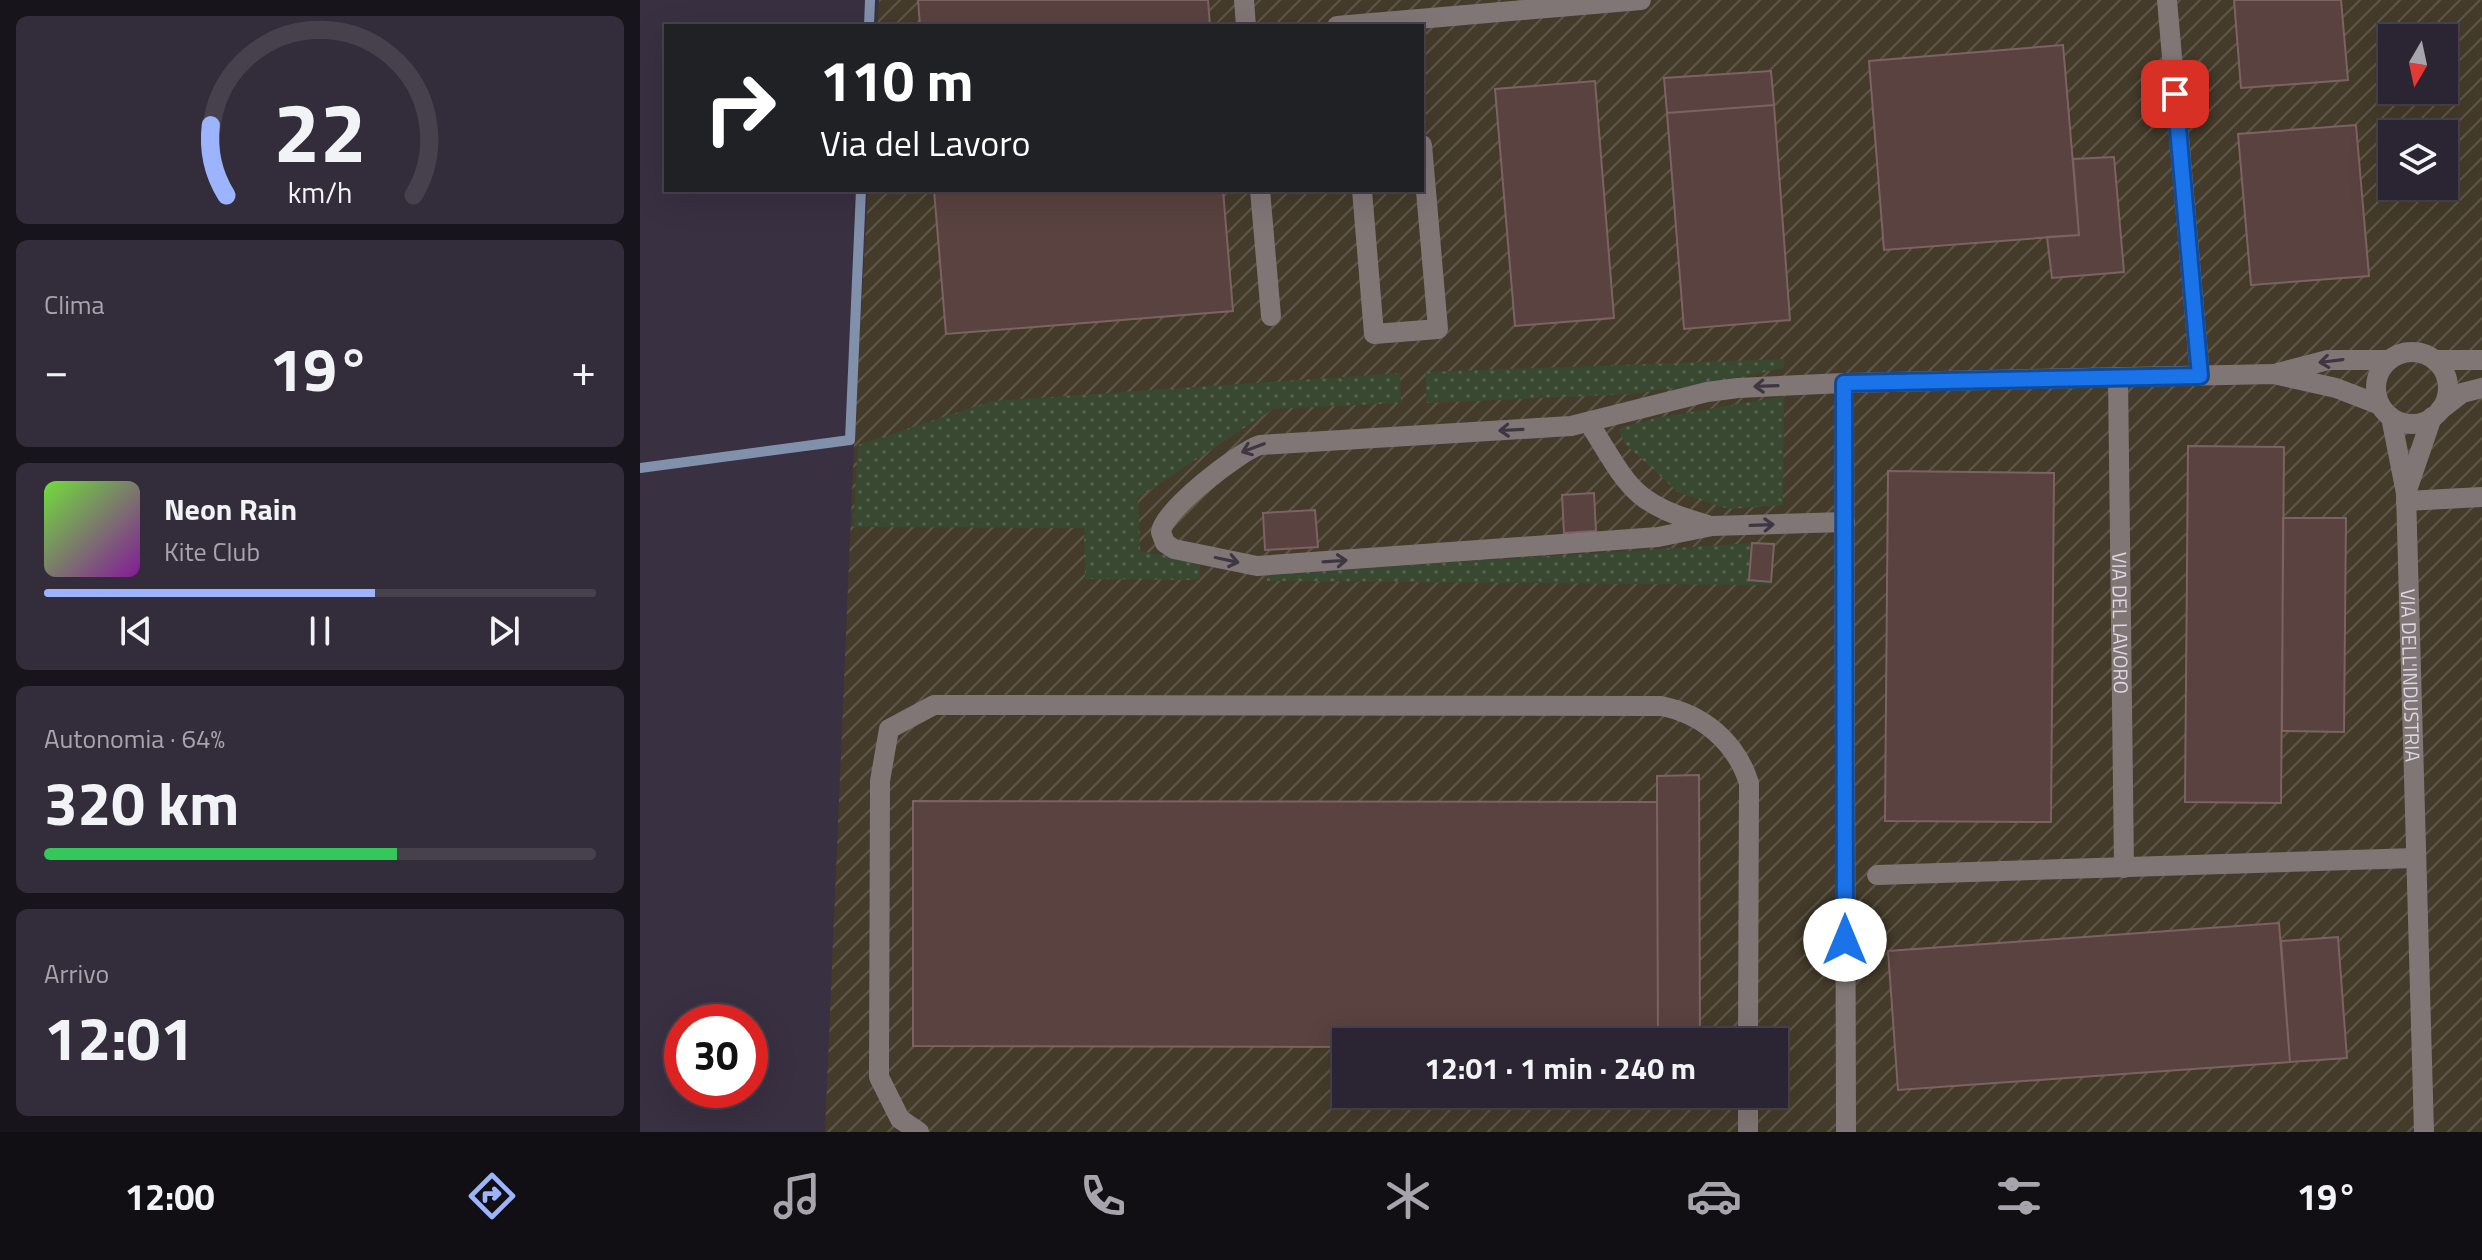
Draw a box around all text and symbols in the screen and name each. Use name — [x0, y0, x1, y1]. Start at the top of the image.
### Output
north arrow — [2378, 24, 2458, 104]
map controls — [2378, 24, 2458, 200]
text: 110 m — [820, 38, 973, 123]
icon: right — [688, 56, 792, 160]
pin — [2141, 60, 2209, 128]
text: 22 — [273, 68, 367, 194]
icon: arrive — [2153, 72, 2197, 116]
text: Via del Lavoro — [820, 115, 1030, 170]
button: layers — [2378, 120, 2458, 200]
text: km/h — [288, 171, 352, 214]
text: Clima — [44, 285, 105, 324]
text: 19° — [270, 323, 370, 414]
text: − — [44, 336, 69, 403]
text: + — [571, 336, 596, 403]
one-way arrow — [2318, 353, 2345, 368]
one-way arrow — [1753, 379, 1780, 394]
one-way arrow — [1498, 423, 1525, 438]
one-way arrow — [1241, 442, 1266, 456]
text: Neon Rain — [164, 486, 297, 532]
one-way arrow — [1748, 517, 1775, 532]
text: Kite Club — [164, 532, 260, 571]
street label: VIA DEL LAVORO — [2105, 552, 2137, 694]
one-way arrow — [1214, 553, 1239, 568]
one-way arrow — [1321, 553, 1348, 568]
street label: VIA DELL'INDUSTRIA — [2393, 588, 2429, 763]
icon: previous — [114, 609, 158, 653]
icon: pause — [298, 609, 342, 653]
icon: next — [482, 609, 526, 653]
text: Autonomia · 64% — [44, 719, 225, 758]
text: 320 km — [44, 757, 239, 848]
position arrow — [1803, 898, 1887, 982]
text: Arrivo — [44, 954, 109, 993]
text: 12:01 — [44, 992, 194, 1083]
speed limit sign: 30 — [664, 1004, 768, 1108]
text: 12:01 · 1 min · 240 m — [1424, 1045, 1696, 1091]
icon: directions — [464, 1168, 520, 1224]
icon: music — [769, 1168, 825, 1224]
icon: phone — [1075, 1168, 1131, 1224]
icon: climate — [1380, 1168, 1436, 1224]
icon: car — [1686, 1168, 1742, 1224]
icon: filters — [1991, 1168, 2047, 1224]
text: 12:00 — [125, 1169, 215, 1224]
text: 19° — [2297, 1169, 2357, 1224]

